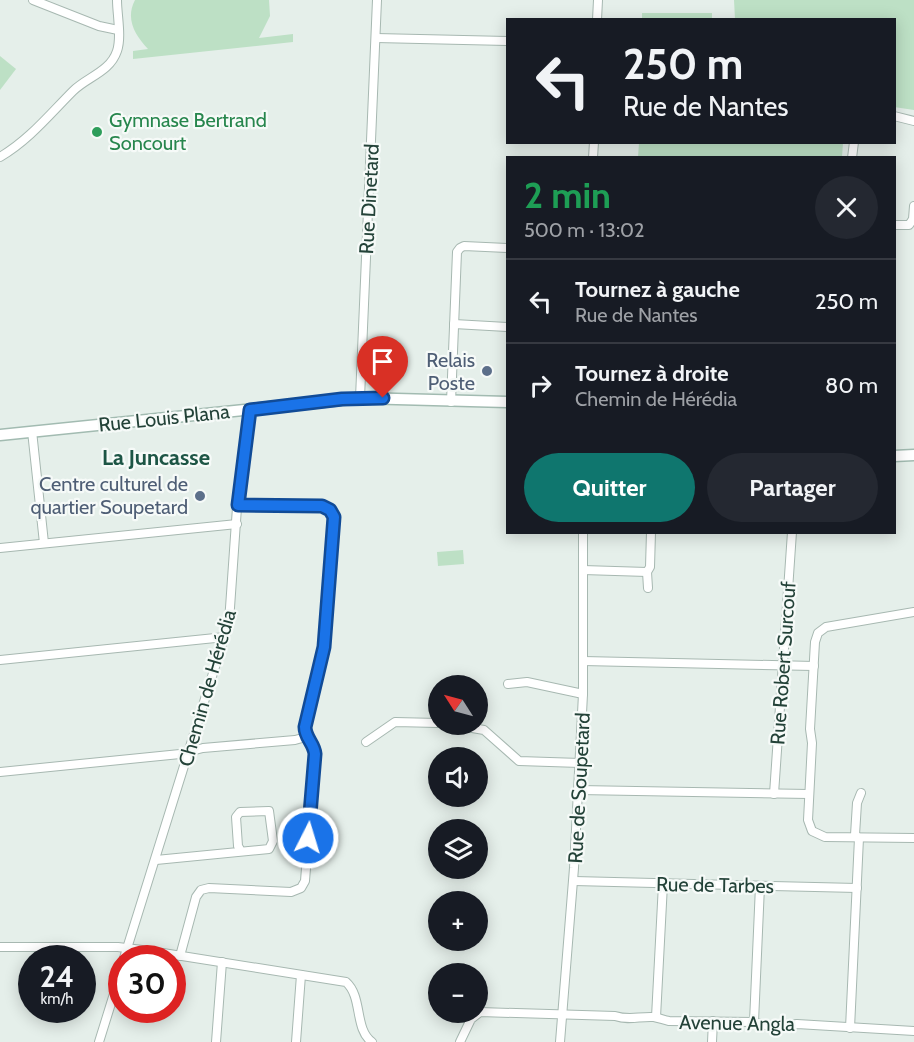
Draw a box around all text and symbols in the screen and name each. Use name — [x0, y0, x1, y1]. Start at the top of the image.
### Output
text: 250 m — [623, 38, 743, 90]
icon: left — [524, 42, 602, 120]
text: Rue de Nantes — [623, 90, 788, 123]
place label: Gymnase Bertrand Soncourt — [109, 108, 267, 155]
marker: Gymnase Bertrand Soncourt — [90, 125, 104, 139]
street label: Rue Dinetard — [354, 143, 384, 255]
text: 2 min — [524, 173, 611, 217]
button: close — [815, 176, 878, 239]
text: 500 m · 13:02 — [524, 218, 644, 242]
text: Tournez à gauche — [575, 276, 740, 303]
icon: left — [524, 285, 557, 318]
text: 250 m — [815, 288, 878, 315]
text: Rue de Nantes — [575, 303, 698, 327]
pin — [357, 336, 408, 398]
icon: arrive — [366, 345, 399, 378]
place label: Relais Poste — [426, 348, 475, 395]
text: Tournez à droite — [575, 360, 729, 387]
marker: Relais Poste — [480, 364, 494, 378]
icon: right — [524, 369, 557, 402]
text: 80 m — [825, 372, 878, 399]
text: Chemin de Hérédia — [575, 387, 737, 411]
street label: Rue Louis Plana — [97, 399, 231, 437]
district label: La Juncasse — [102, 444, 210, 471]
button: Quitter — [524, 453, 695, 522]
button: Partager — [707, 453, 878, 522]
place label: Centre culturel de quartier Soupetard — [30, 472, 188, 519]
marker: Centre culturel de quartier Soupetard — [193, 489, 207, 503]
street label: Rue Robert Surcouf — [765, 580, 801, 746]
street label: Chemin de Hérédia — [173, 606, 241, 769]
north arrow — [428, 675, 488, 735]
map controls — [428, 675, 488, 1023]
street label: Rue de Soupetard — [563, 712, 595, 864]
button: sound — [428, 747, 488, 807]
position arrow — [276, 806, 340, 870]
button: layers — [428, 819, 488, 879]
street label: Rue de Tarbes — [656, 872, 774, 898]
button: + — [428, 891, 488, 951]
speed limit sign: 30 — [108, 945, 186, 1023]
text: 24 — [40, 958, 74, 995]
button: − — [428, 963, 488, 1023]
text: km/h — [41, 990, 73, 1008]
street label: Avenue Angla — [679, 1010, 795, 1036]

